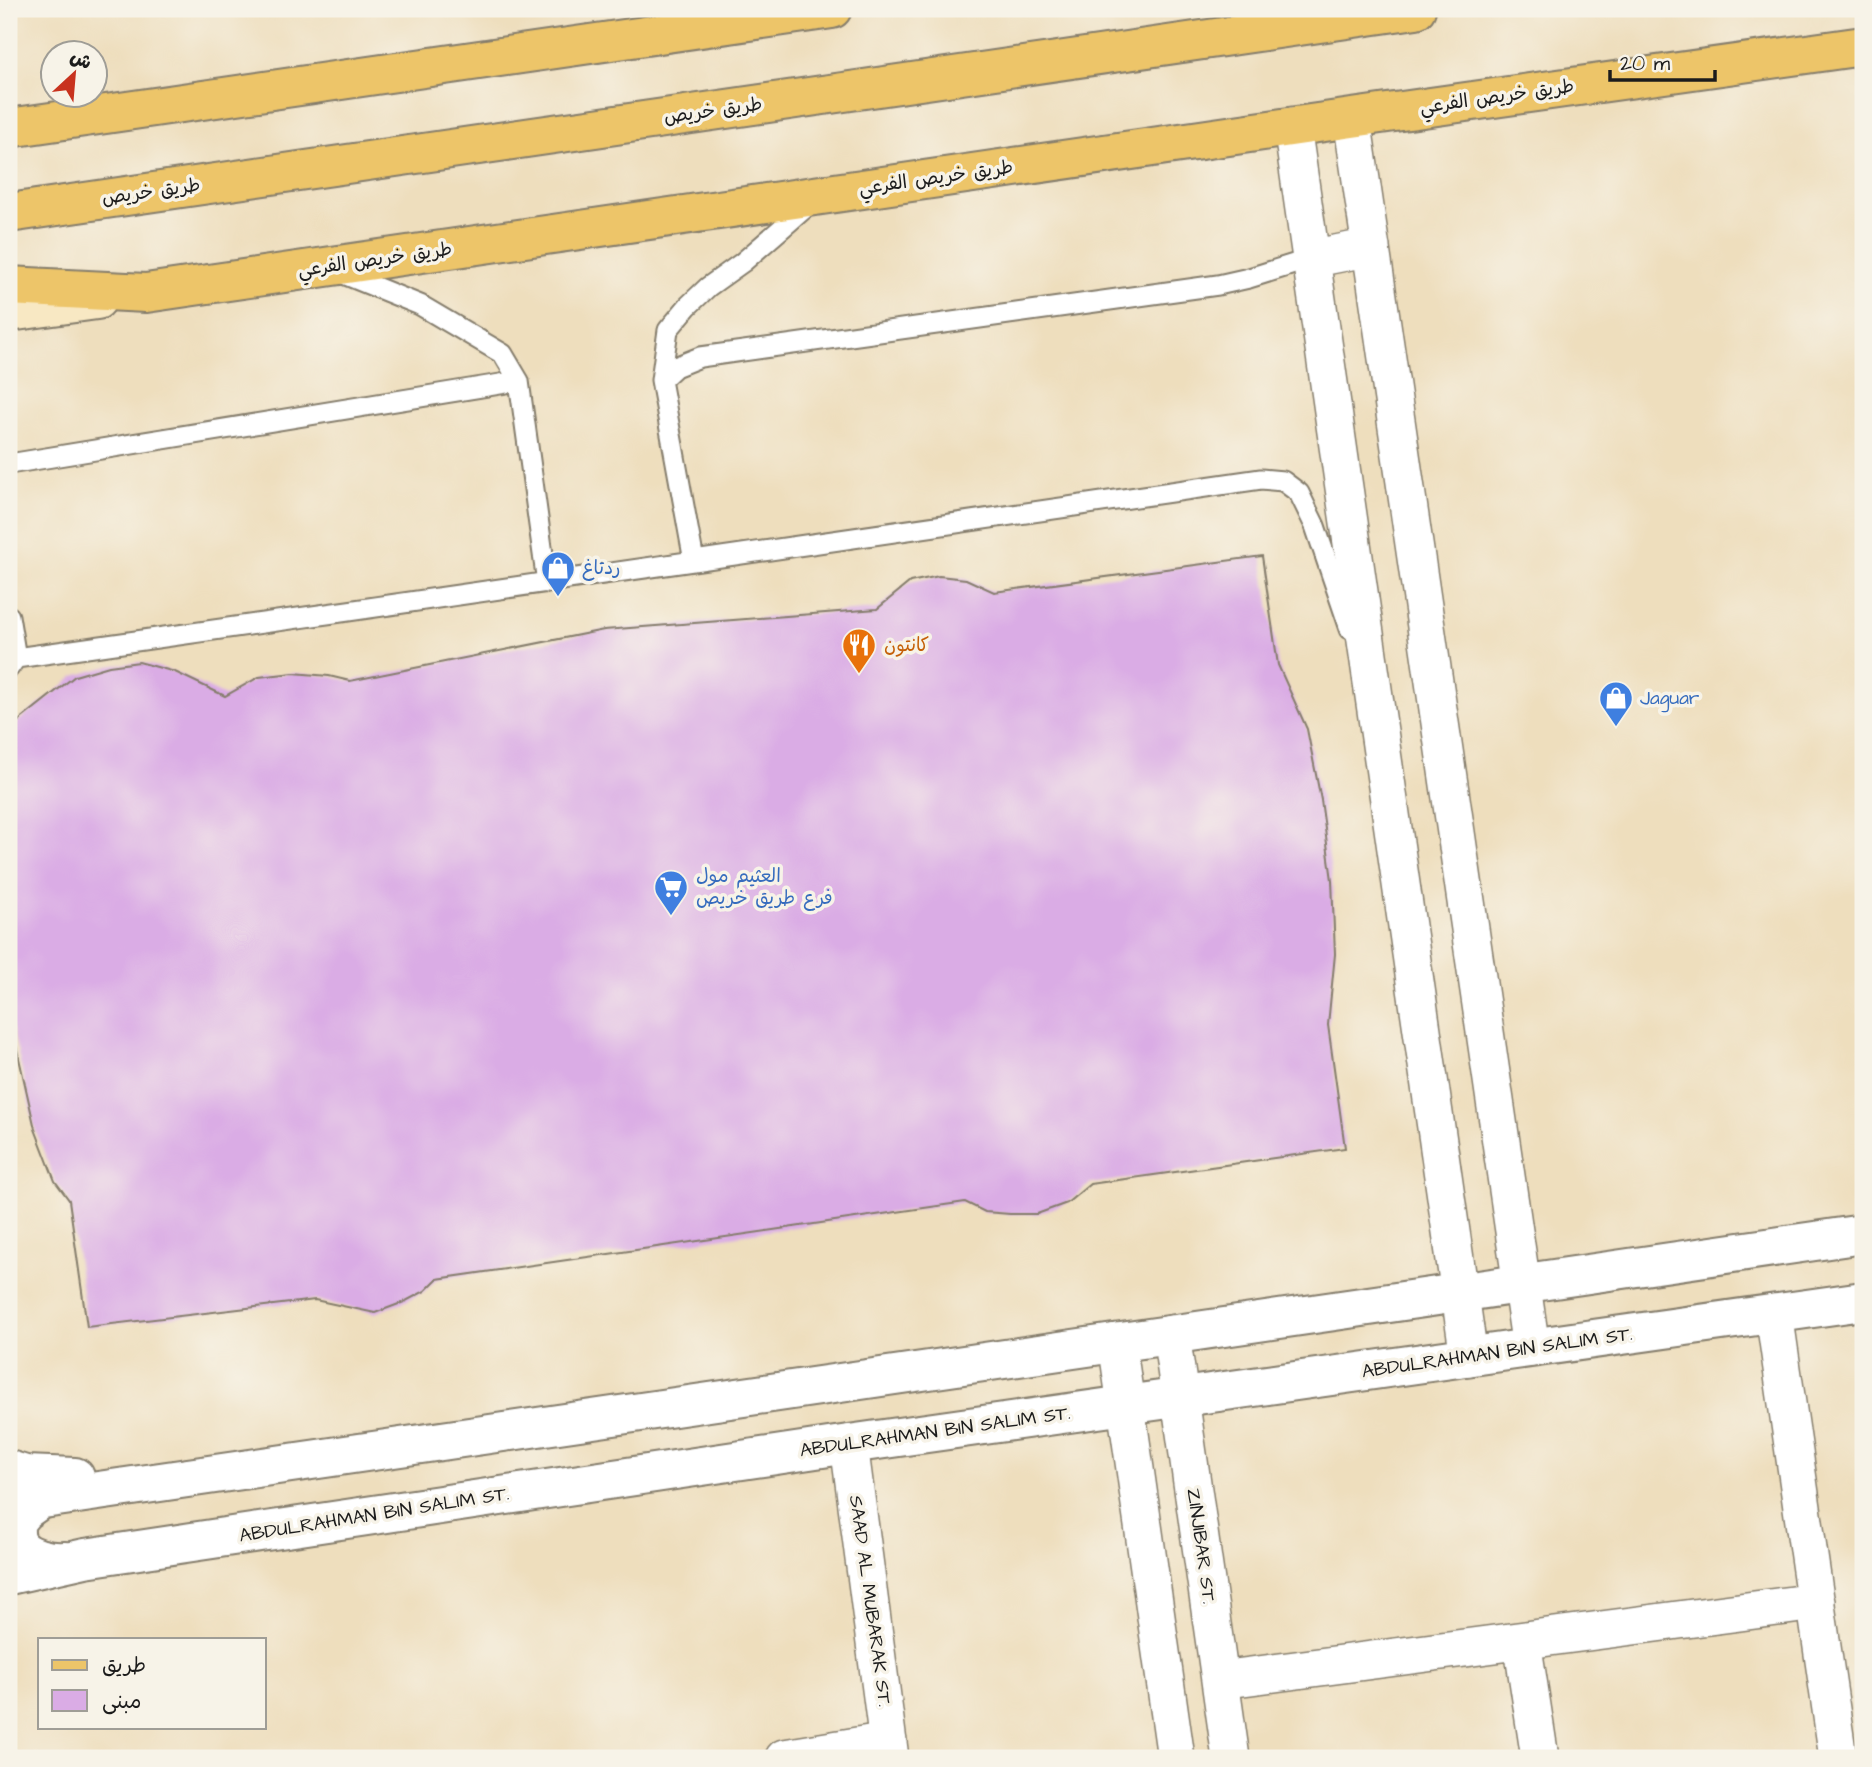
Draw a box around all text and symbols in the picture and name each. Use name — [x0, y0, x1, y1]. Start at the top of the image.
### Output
north arrow — [38, 38, 108, 108]
scale bar — [1610, 38, 1714, 82]
text: ش — [65, 43, 96, 77]
text: 20 m — [1620, 49, 1671, 78]
street label: طريق خريص الفرعي — [1418, 73, 1576, 123]
street label: طريق خريص — [662, 91, 764, 131]
street label: طريق خريص الفرعي — [857, 154, 1015, 204]
street label: طريق خريص — [100, 172, 202, 212]
street label: طريق خريص الفرعي — [296, 236, 454, 286]
shop icon: ردتاغ — [539, 549, 577, 598]
place label: ردتاغ — [582, 555, 621, 582]
restaurant icon: كانتون — [840, 626, 878, 675]
place label: كانتون — [884, 632, 929, 659]
shop icon: Jaguar — [1597, 679, 1635, 728]
place label: Jaguar — [1640, 685, 1700, 713]
place label: العثيم مول فرع طريق خريص — [696, 863, 833, 912]
supermarket icon: العثيم مول فرع طريق خريص — [652, 868, 690, 917]
street label: ABDULRAHMAN BIN SALIM ST. — [1360, 1321, 1634, 1385]
street label: ABDULRAHMAN BIN SALIM ST. — [798, 1400, 1072, 1464]
street label: ABDULRAHMAN BIN SALIM ST. — [237, 1480, 511, 1550]
street label: ZINJIBAR ST. — [1180, 1487, 1222, 1605]
street label: SAAD AL MUBARAK ST. — [842, 1494, 898, 1708]
legend — [38, 1638, 266, 1728]
text: طريق — [102, 1651, 146, 1680]
text: مبنى — [102, 1687, 141, 1716]

